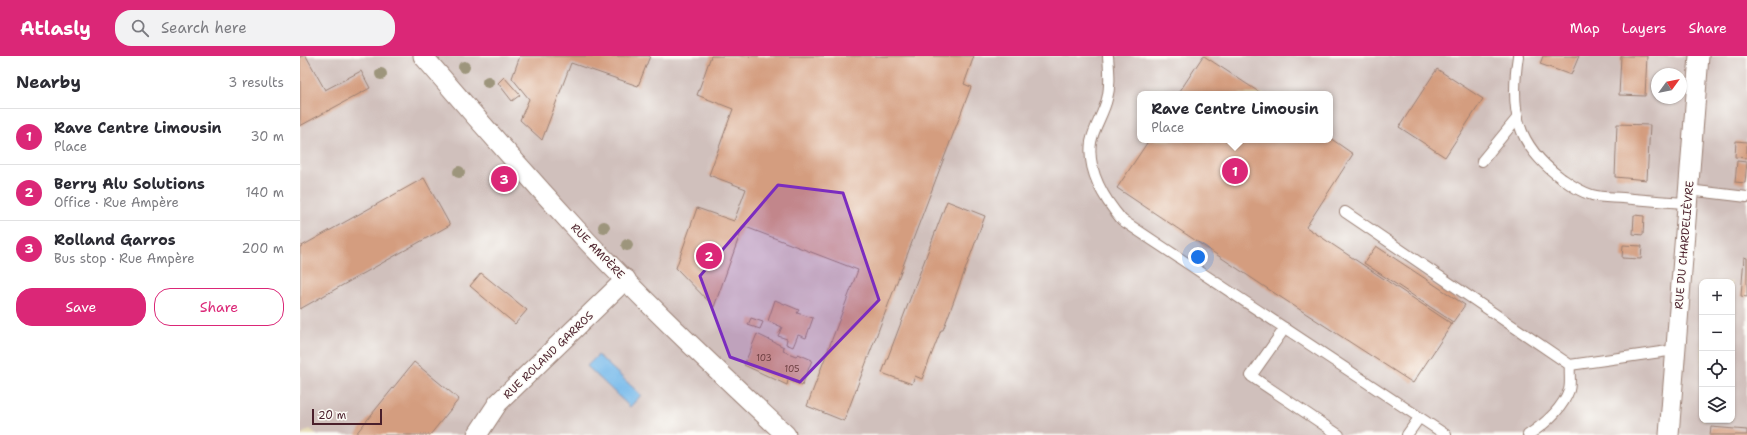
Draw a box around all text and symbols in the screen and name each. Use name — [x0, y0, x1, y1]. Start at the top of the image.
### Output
search box — [115, 10, 395, 46]
text: Atlasly — [20, 16, 91, 41]
icon: search — [129, 17, 151, 39]
text: Search here — [161, 18, 247, 38]
text: Map — [1570, 19, 1600, 37]
text: Layers — [1622, 19, 1666, 37]
text: Share — [1688, 19, 1727, 37]
north arrow — [1651, 68, 1687, 104]
text: Nearby — [16, 71, 81, 93]
text: 3 results — [228, 74, 284, 91]
popup — [1137, 91, 1333, 143]
text: Rave Centre Limousin — [1151, 99, 1319, 119]
text: Rave Centre Limousin — [54, 118, 222, 138]
text: Place — [1151, 119, 1184, 136]
text: 1 — [26, 128, 32, 145]
text: 30 m — [250, 128, 284, 145]
text: Place — [54, 138, 87, 155]
pin: 1 — [1222, 156, 1248, 186]
pin: 3 — [491, 164, 517, 194]
text: Berry Alu Solutions — [54, 174, 205, 194]
street label: RUE DU CHARDELIÈVRE — [1670, 180, 1698, 310]
text: 2 — [24, 184, 34, 201]
text: 140 m — [245, 184, 284, 201]
text: Office · Rue Ampère — [54, 194, 179, 211]
street label: RUE AMPÈRE — [567, 220, 629, 282]
text: Rolland Garros — [54, 230, 176, 250]
text: 3 — [24, 240, 34, 257]
text: 200 m — [242, 240, 284, 257]
pin: 2 — [696, 241, 722, 271]
your location — [1188, 247, 1208, 267]
text: Bus stop · Rue Ampère — [54, 250, 195, 267]
map controls — [1699, 279, 1735, 423]
button: + — [1699, 279, 1735, 315]
button: Save — [16, 288, 146, 326]
button: Share — [154, 288, 284, 326]
street label: RUE ROLAND GARROS — [500, 308, 597, 402]
button: − — [1699, 315, 1735, 351]
button: locate — [1699, 351, 1735, 387]
house number: 103 — [756, 352, 772, 364]
house number: 105 — [784, 363, 800, 375]
button: layers — [1699, 387, 1735, 423]
scale bar — [312, 407, 382, 426]
text: 20 m — [318, 408, 346, 423]

